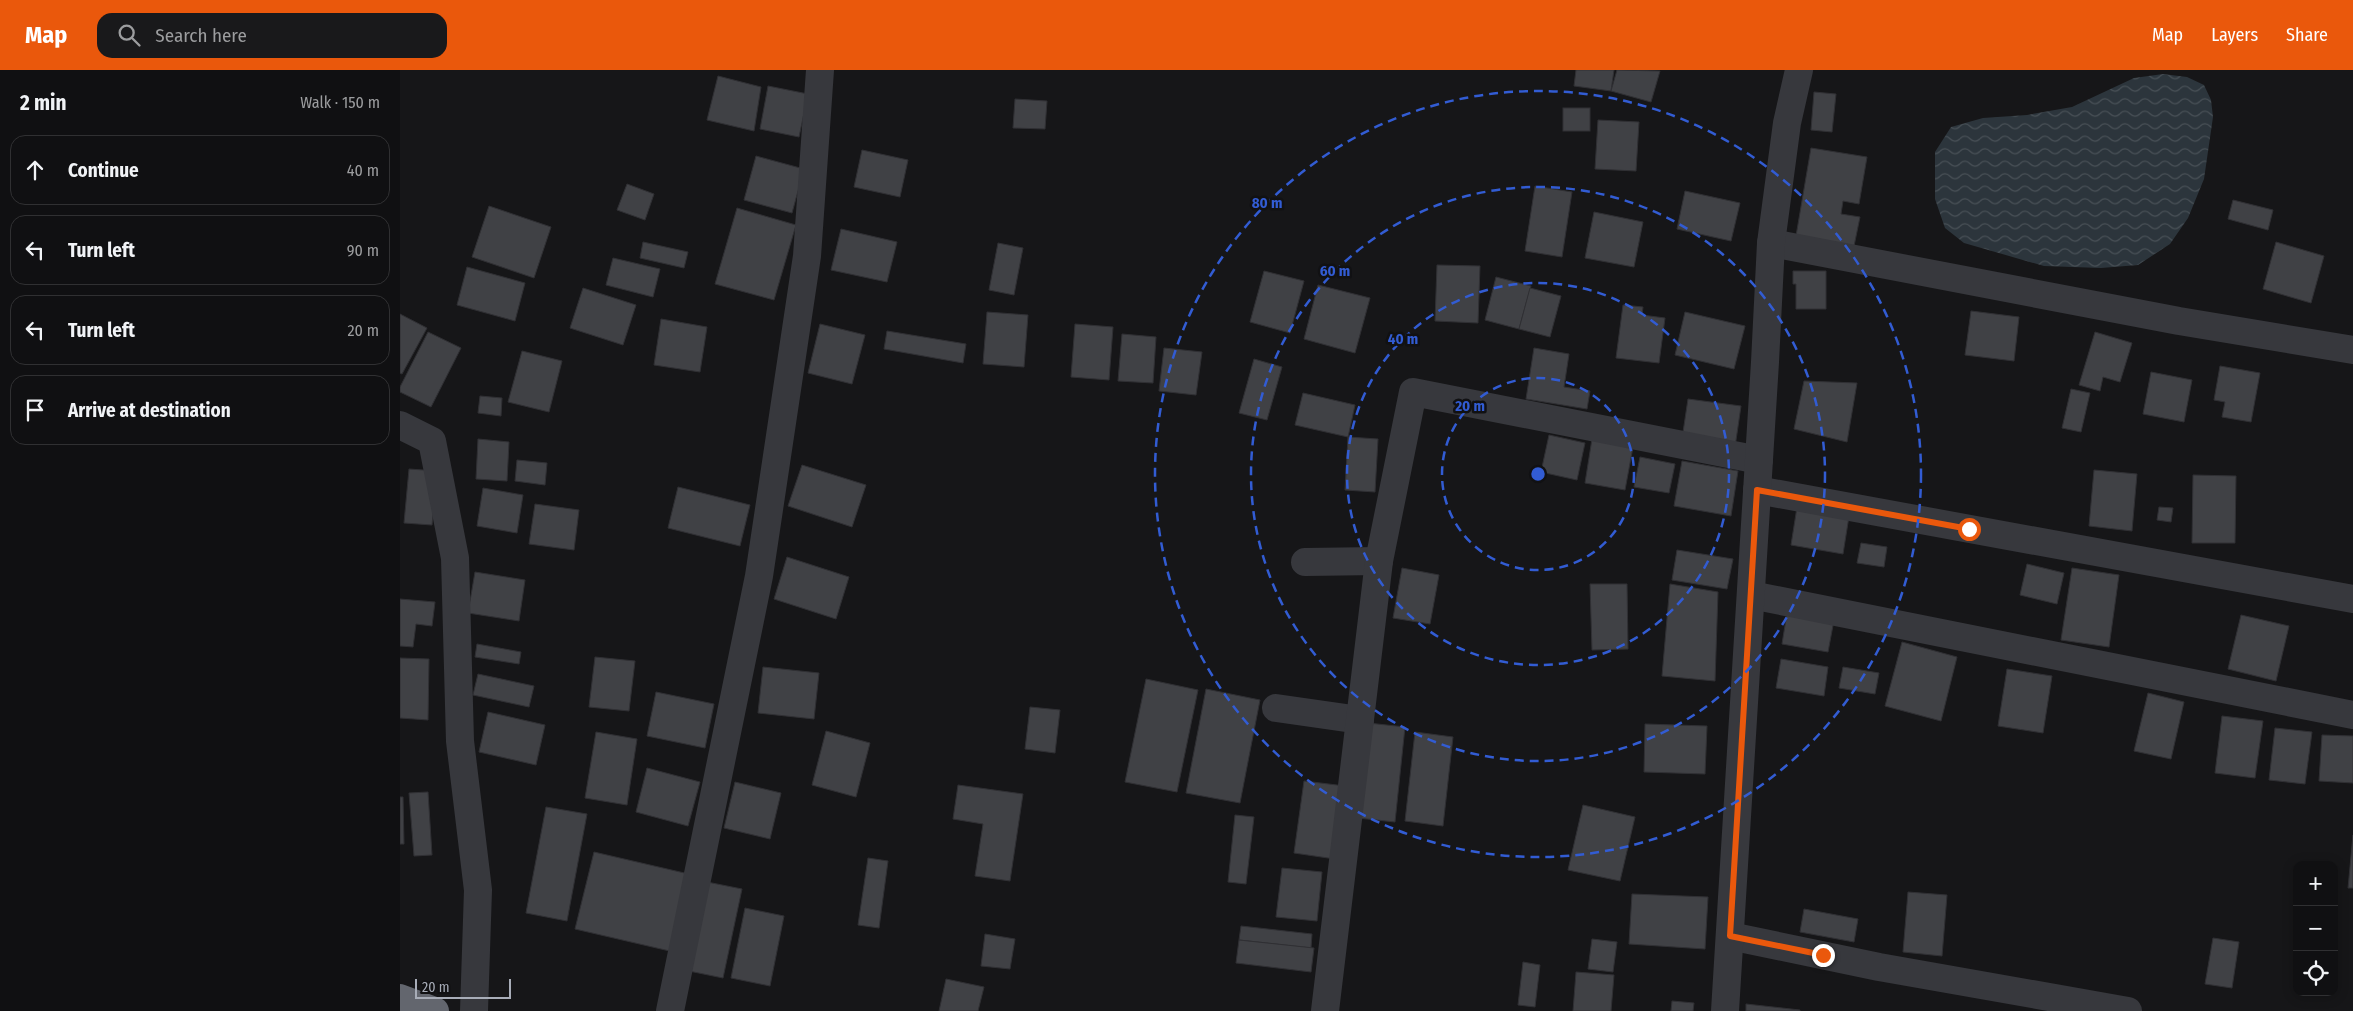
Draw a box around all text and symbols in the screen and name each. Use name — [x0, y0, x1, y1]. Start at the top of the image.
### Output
search box — [97, 13, 447, 58]
text: Map — [25, 21, 67, 49]
icon: search — [115, 21, 143, 49]
text: Search here — [155, 24, 247, 47]
text: Map — [2152, 24, 2183, 46]
text: Layers — [2211, 24, 2258, 46]
text: Share — [2286, 24, 2328, 46]
text: 2 min — [20, 90, 67, 116]
text: Walk · 150 m — [300, 93, 380, 112]
icon: ahead — [21, 156, 49, 184]
text: Continue — [68, 159, 139, 182]
text: 40 m — [347, 161, 379, 180]
text: 80 m — [1252, 194, 1282, 212]
icon: left — [21, 236, 49, 264]
text: Turn left — [68, 239, 135, 262]
text: 90 m — [347, 241, 379, 260]
text: 60 m — [1320, 262, 1350, 280]
icon: left — [21, 316, 49, 344]
text: Turn left — [68, 319, 135, 342]
text: 20 m — [348, 321, 379, 340]
text: 40 m — [1388, 330, 1418, 348]
icon: arrive — [21, 396, 49, 424]
text: 20 m — [1454, 397, 1485, 415]
text: Arrive at destination — [68, 399, 231, 422]
centre of rings — [1529, 465, 1547, 483]
route start — [1958, 518, 1981, 541]
map controls — [2293, 861, 2338, 996]
button: + — [2293, 861, 2338, 906]
button: − — [2293, 906, 2338, 951]
route end — [1812, 944, 1835, 967]
button: locate — [2293, 951, 2338, 996]
scale bar — [415, 976, 511, 999]
text: 20 m — [422, 979, 450, 996]

